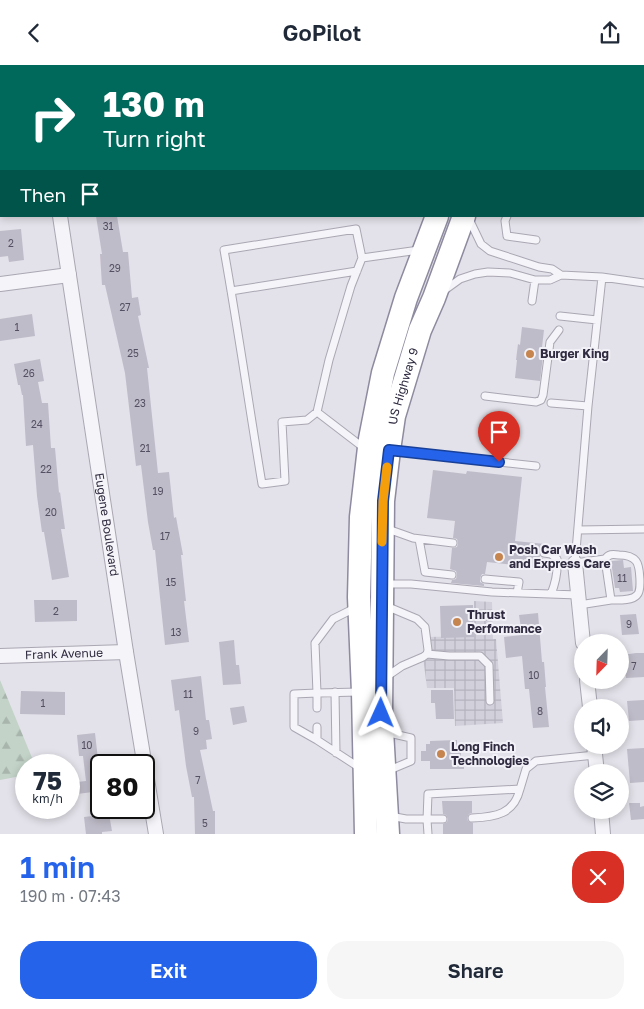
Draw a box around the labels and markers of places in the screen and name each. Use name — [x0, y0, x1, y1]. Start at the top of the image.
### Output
place label: Burger King — [540, 346, 609, 361]
marker: Burger King — [524, 348, 536, 360]
pin — [478, 411, 520, 462]
place label: Posh Car Wash and Express Care — [509, 542, 611, 571]
marker: Posh Car Wash and Express Care — [493, 551, 505, 563]
place label: Thrust Performance — [467, 607, 542, 636]
marker: Thrust Performance — [451, 616, 463, 628]
place label: Long Finch Technologies — [451, 739, 529, 768]
marker: Long Finch Technologies — [435, 748, 447, 760]

